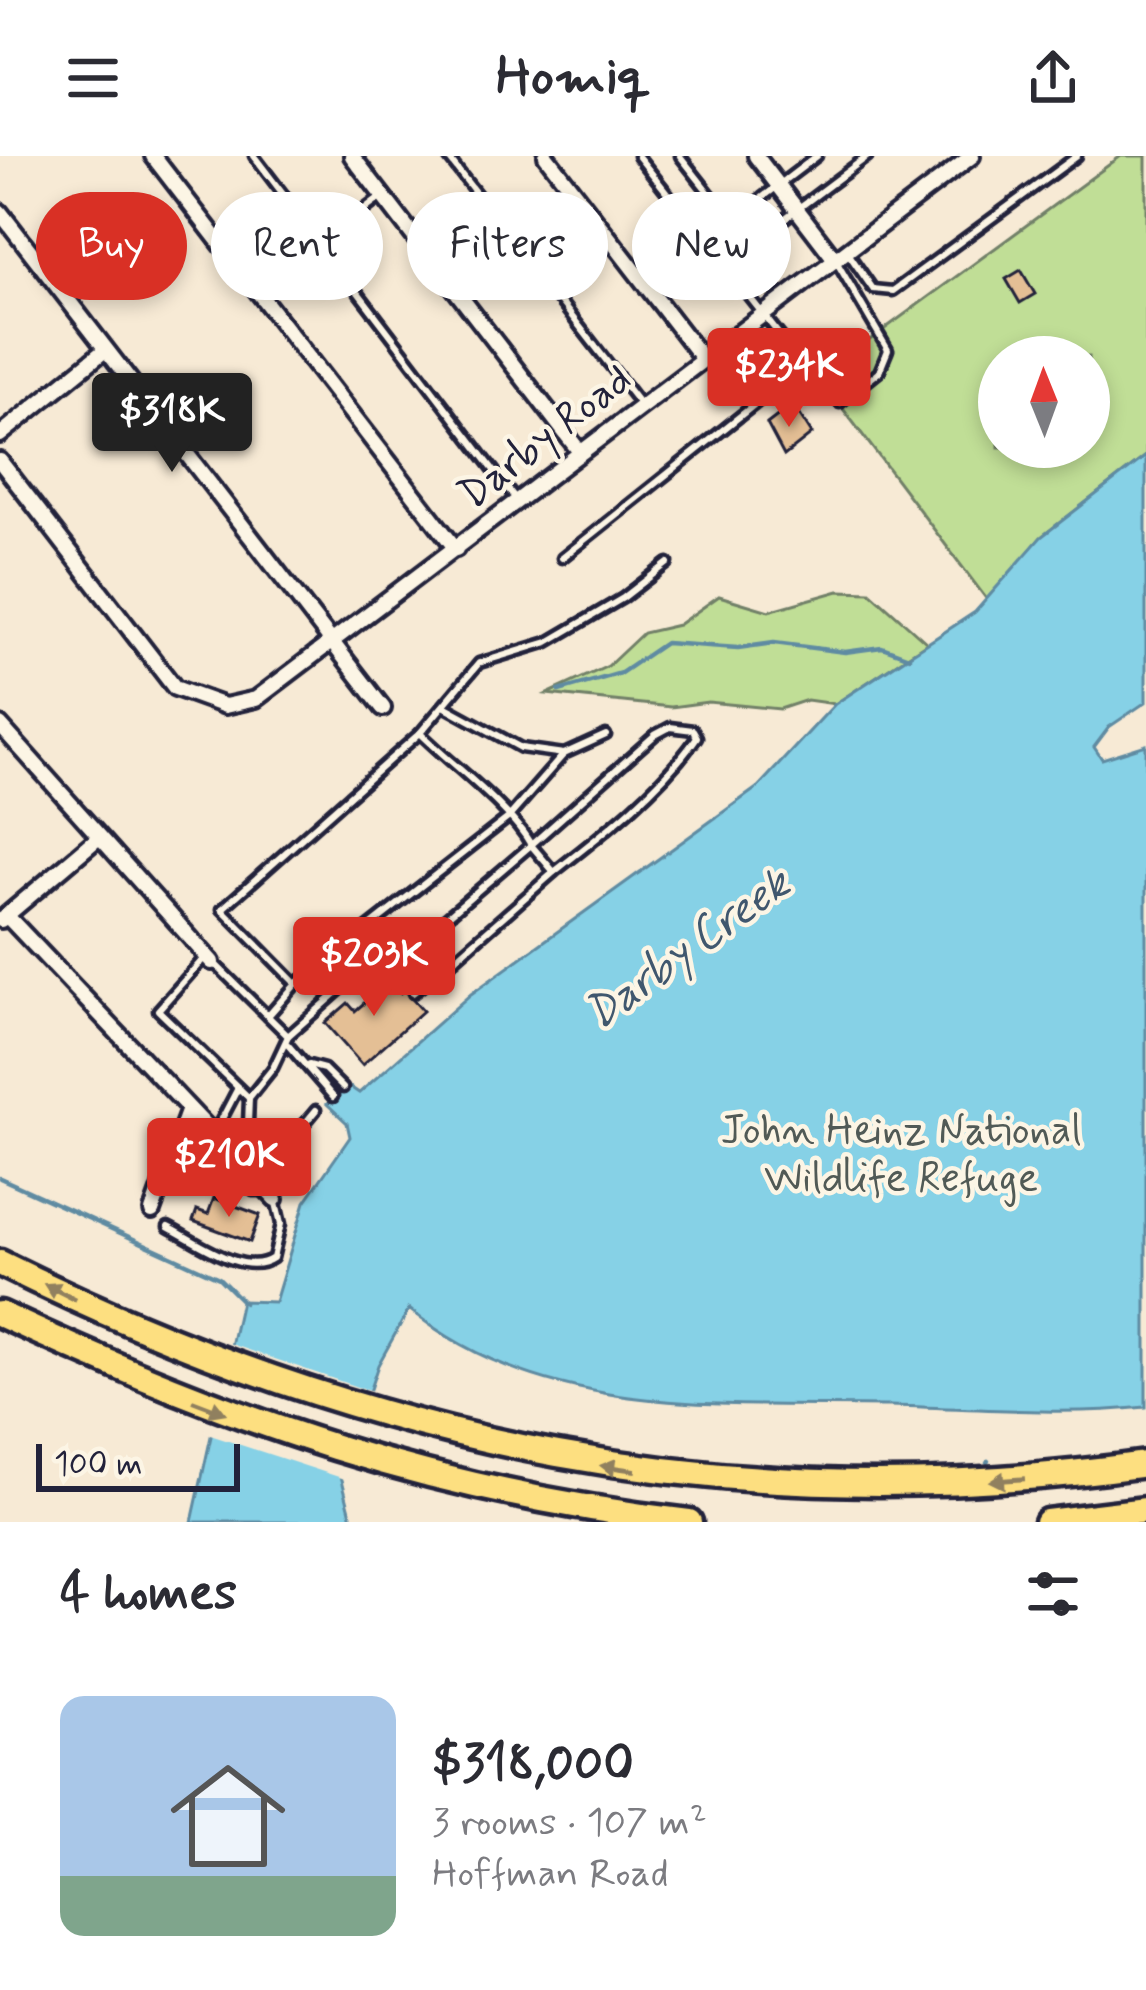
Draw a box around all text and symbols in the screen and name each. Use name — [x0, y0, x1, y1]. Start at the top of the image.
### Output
text: Homiq — [496, 43, 650, 114]
icon: menu — [60, 45, 126, 111]
icon: share — [1020, 45, 1086, 111]
chip: Buy — [36, 192, 187, 300]
chip: Rent — [211, 192, 383, 300]
chip: Filters — [407, 192, 608, 300]
chip: New — [632, 192, 791, 300]
pin: $234K — [705, 328, 873, 430]
north arrow — [978, 336, 1110, 468]
map controls — [978, 336, 1110, 468]
text: $234K — [734, 341, 844, 392]
street label: Darby Road — [448, 353, 644, 523]
pin: $318K — [88, 373, 256, 475]
text: $318K — [119, 386, 225, 437]
water label: Darby Creek — [574, 854, 804, 1044]
pin: $203K — [290, 917, 458, 1019]
text: $203K — [320, 930, 428, 981]
park label: John Heinz National Wildlife Refuge — [720, 1104, 1082, 1207]
pin: $210K — [145, 1118, 313, 1220]
text: $210K — [174, 1131, 284, 1182]
one-way arrow — [43, 1283, 77, 1303]
one-way arrow — [192, 1399, 228, 1418]
scale bar — [36, 1438, 240, 1491]
text: 100 m — [54, 1443, 143, 1487]
one-way arrow — [599, 1458, 636, 1477]
one-way arrow — [988, 1471, 1025, 1490]
text: 4 homes — [60, 1561, 237, 1627]
icon: filters — [1020, 1561, 1086, 1627]
text: $318,000 — [432, 1732, 634, 1798]
icon: home — [156, 1744, 300, 1888]
text: 3 rooms · 107 m² — [432, 1798, 707, 1849]
text: Hoffman Road — [432, 1849, 669, 1900]

